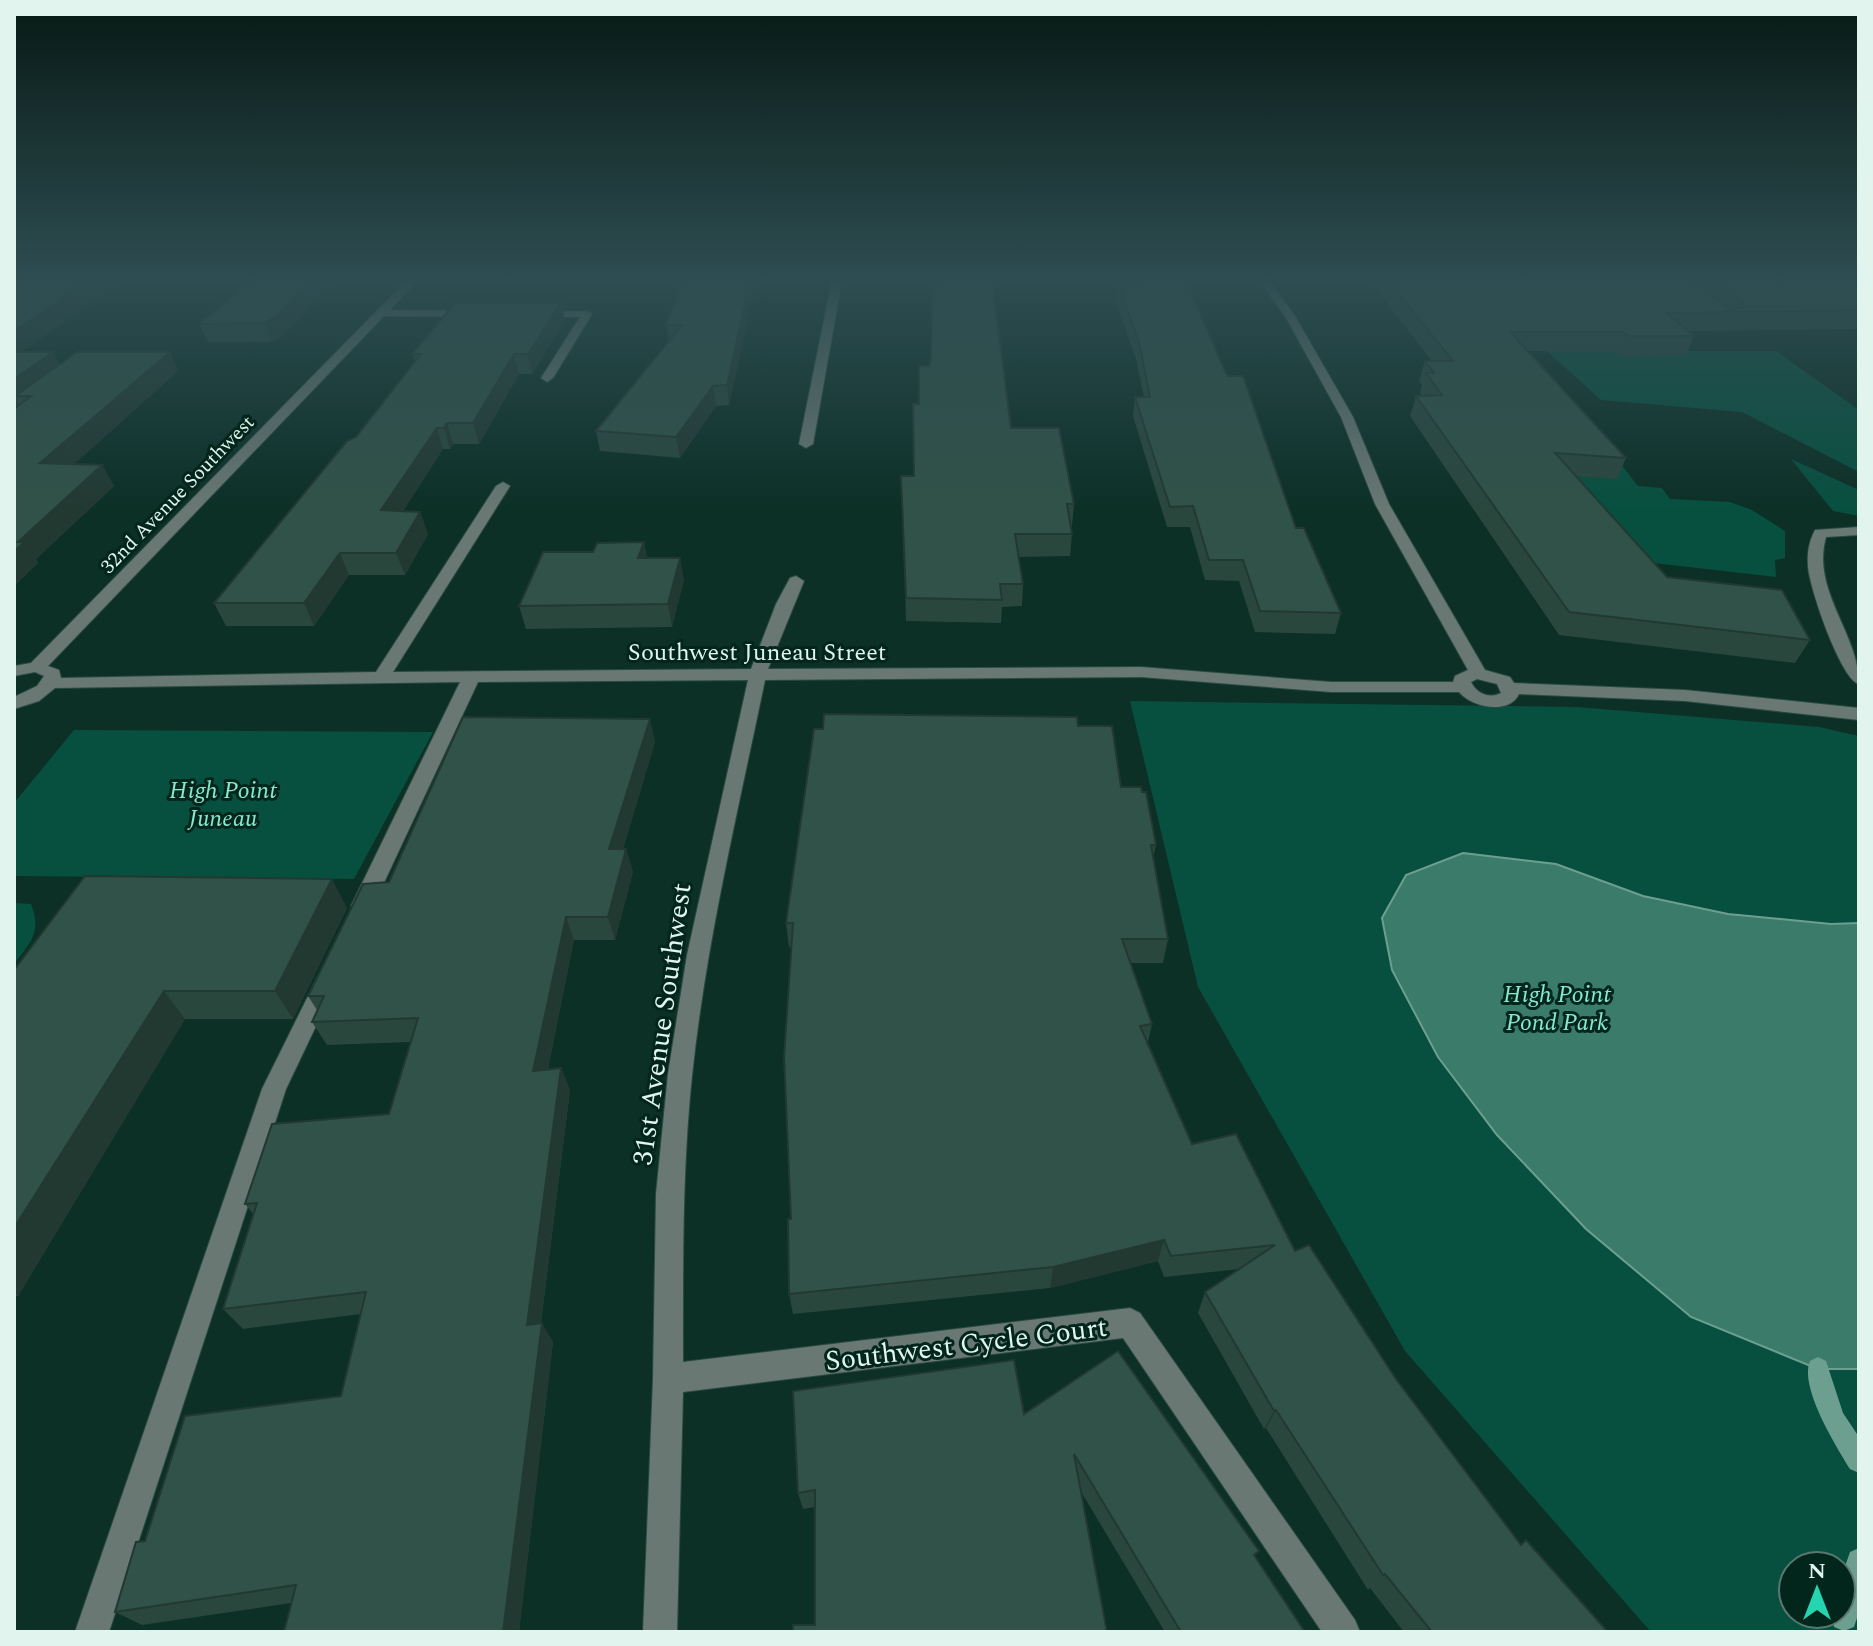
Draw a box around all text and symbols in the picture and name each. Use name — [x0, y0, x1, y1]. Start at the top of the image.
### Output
street label: 32nd Avenue Southwest — [94, 409, 262, 581]
street label: Southwest Juneau Street — [628, 635, 886, 671]
park label: High Point Juneau — [169, 773, 277, 837]
street label: 31st Avenue Southwest — [621, 880, 704, 1168]
park label: High Point Pond Park — [1503, 977, 1611, 1041]
street label: Southwest Cycle Court — [823, 1306, 1110, 1383]
north arrow — [1777, 1550, 1857, 1630]
text: N — [1808, 1555, 1826, 1588]

